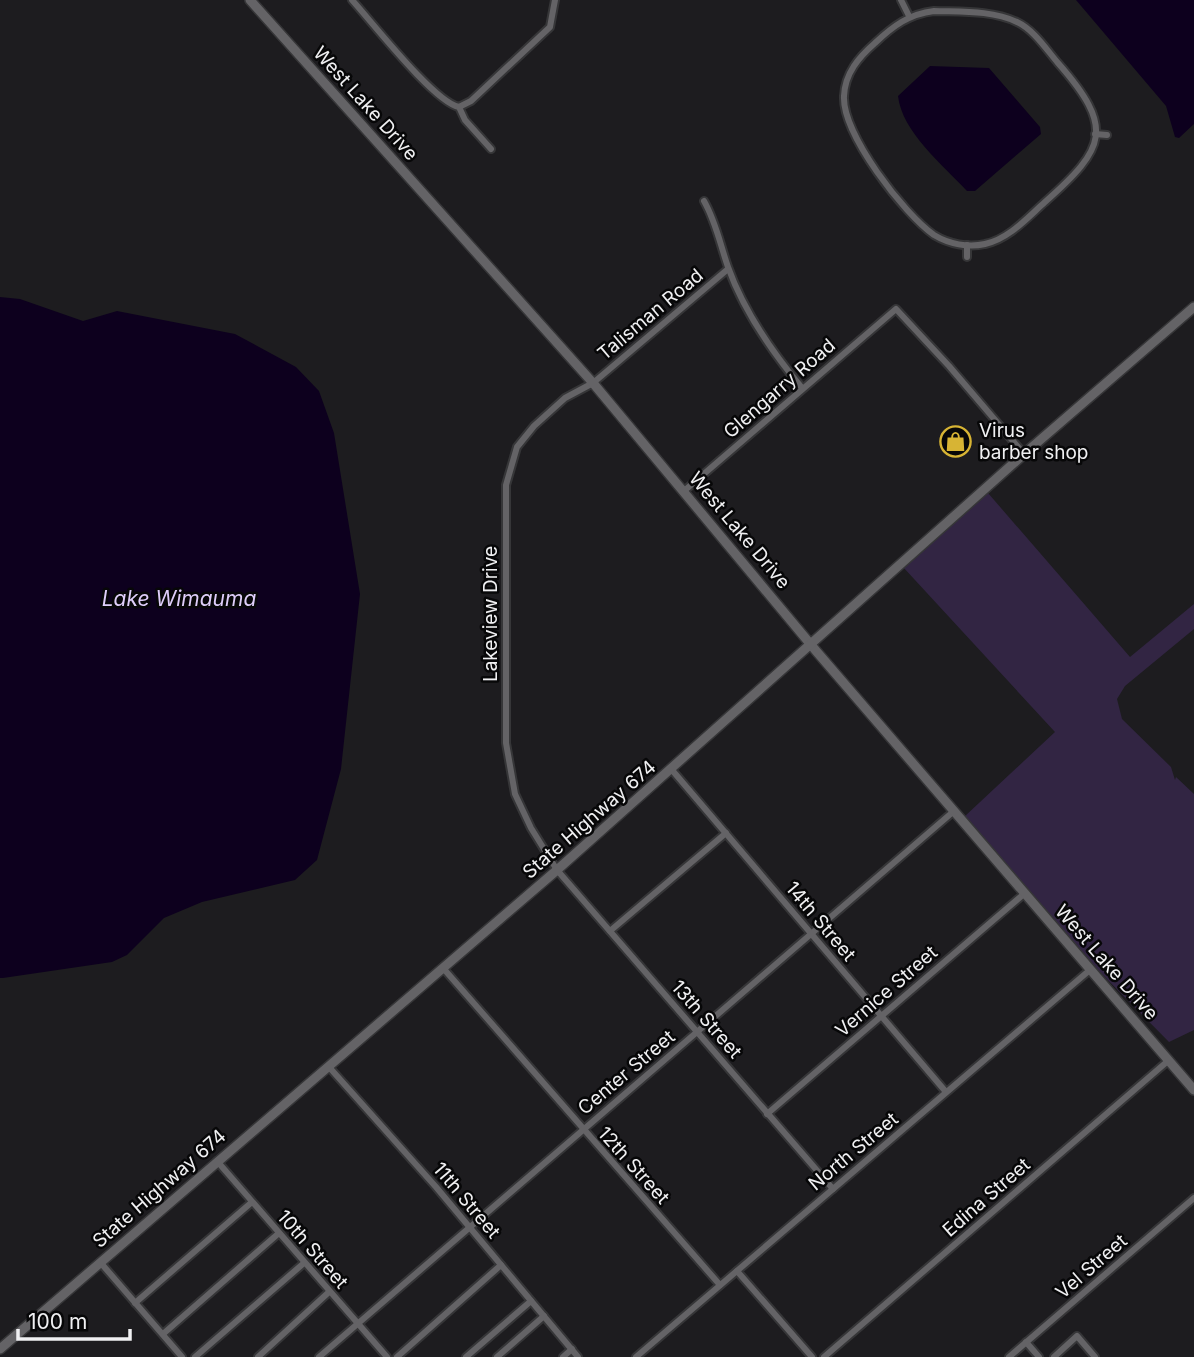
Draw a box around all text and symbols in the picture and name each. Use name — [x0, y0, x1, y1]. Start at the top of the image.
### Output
street label: West Lake Drive — [308, 42, 423, 165]
street label: Talisman Road — [593, 264, 708, 365]
street label: Glengarry Road — [719, 334, 840, 443]
place label: Virus barber shop — [979, 419, 1088, 464]
shop icon: Virus barber shop — [939, 424, 973, 458]
street label: West Lake Drive — [684, 467, 795, 593]
street label: Lakeview Drive — [479, 546, 502, 682]
water label: Lake Wimauma — [102, 586, 256, 611]
street label: State Highway 674 — [518, 755, 661, 883]
street label: 14th Street — [781, 877, 860, 966]
street label: West Lake Drive — [1050, 900, 1163, 1025]
street label: Vernice Street — [831, 941, 942, 1042]
street label: 13th Street — [666, 976, 747, 1063]
street label: Center Street — [573, 1025, 679, 1120]
street label: North Street — [804, 1107, 903, 1195]
street label: 12th Street — [593, 1122, 674, 1209]
street label: State Highway 674 — [88, 1124, 231, 1252]
street label: Edina Street — [938, 1153, 1035, 1242]
street label: 11th Street — [428, 1158, 505, 1243]
street label: 10th Street — [272, 1205, 353, 1293]
street label: Vel Street — [1051, 1229, 1132, 1304]
scale bar — [18, 1298, 130, 1342]
text: 100 m — [28, 1309, 87, 1334]

